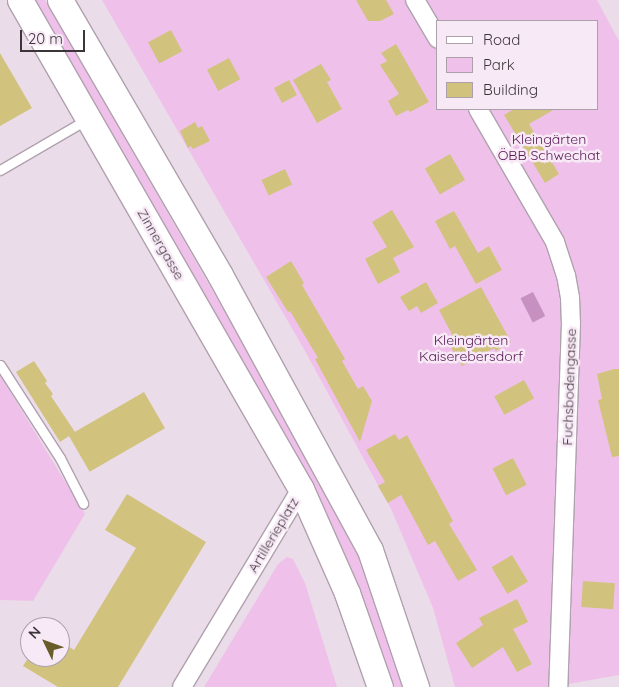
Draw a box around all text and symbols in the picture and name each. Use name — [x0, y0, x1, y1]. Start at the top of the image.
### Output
scale bar — [22, 20, 88, 52]
legend — [436, 20, 599, 110]
text: 20 m — [28, 29, 63, 48]
text: Road — [483, 30, 520, 49]
text: Park — [483, 55, 515, 74]
text: Building — [483, 80, 538, 99]
park label: Kleingärten ÖBB Schwechat — [498, 131, 600, 164]
street label: Zinnergasse — [134, 205, 188, 283]
street label: Fuchsbodengasse — [559, 328, 579, 446]
park label: Kleingärten Kaiserebersdorf — [419, 332, 523, 364]
street label: Artillerieplatz — [244, 495, 302, 575]
north arrow — [20, 617, 70, 667]
text: N — [24, 623, 45, 642]

